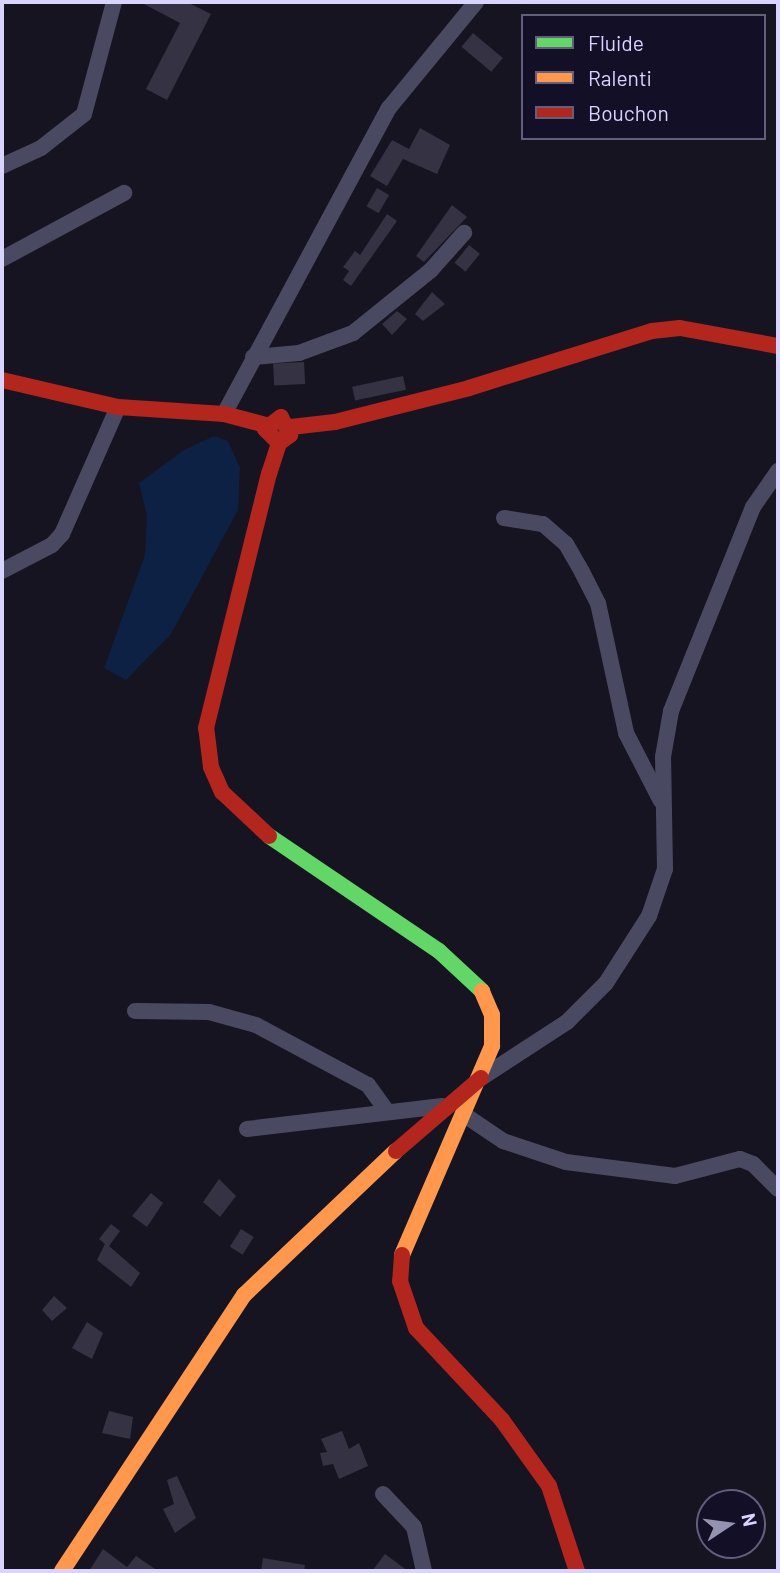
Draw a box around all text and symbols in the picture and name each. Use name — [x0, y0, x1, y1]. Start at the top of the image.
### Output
legend — [521, 14, 766, 140]
text: Fluide — [588, 30, 644, 55]
text: Ralenti — [588, 65, 652, 90]
text: Bouchon — [588, 100, 669, 125]
north arrow — [696, 1489, 766, 1559]
text: N — [737, 1511, 763, 1528]

